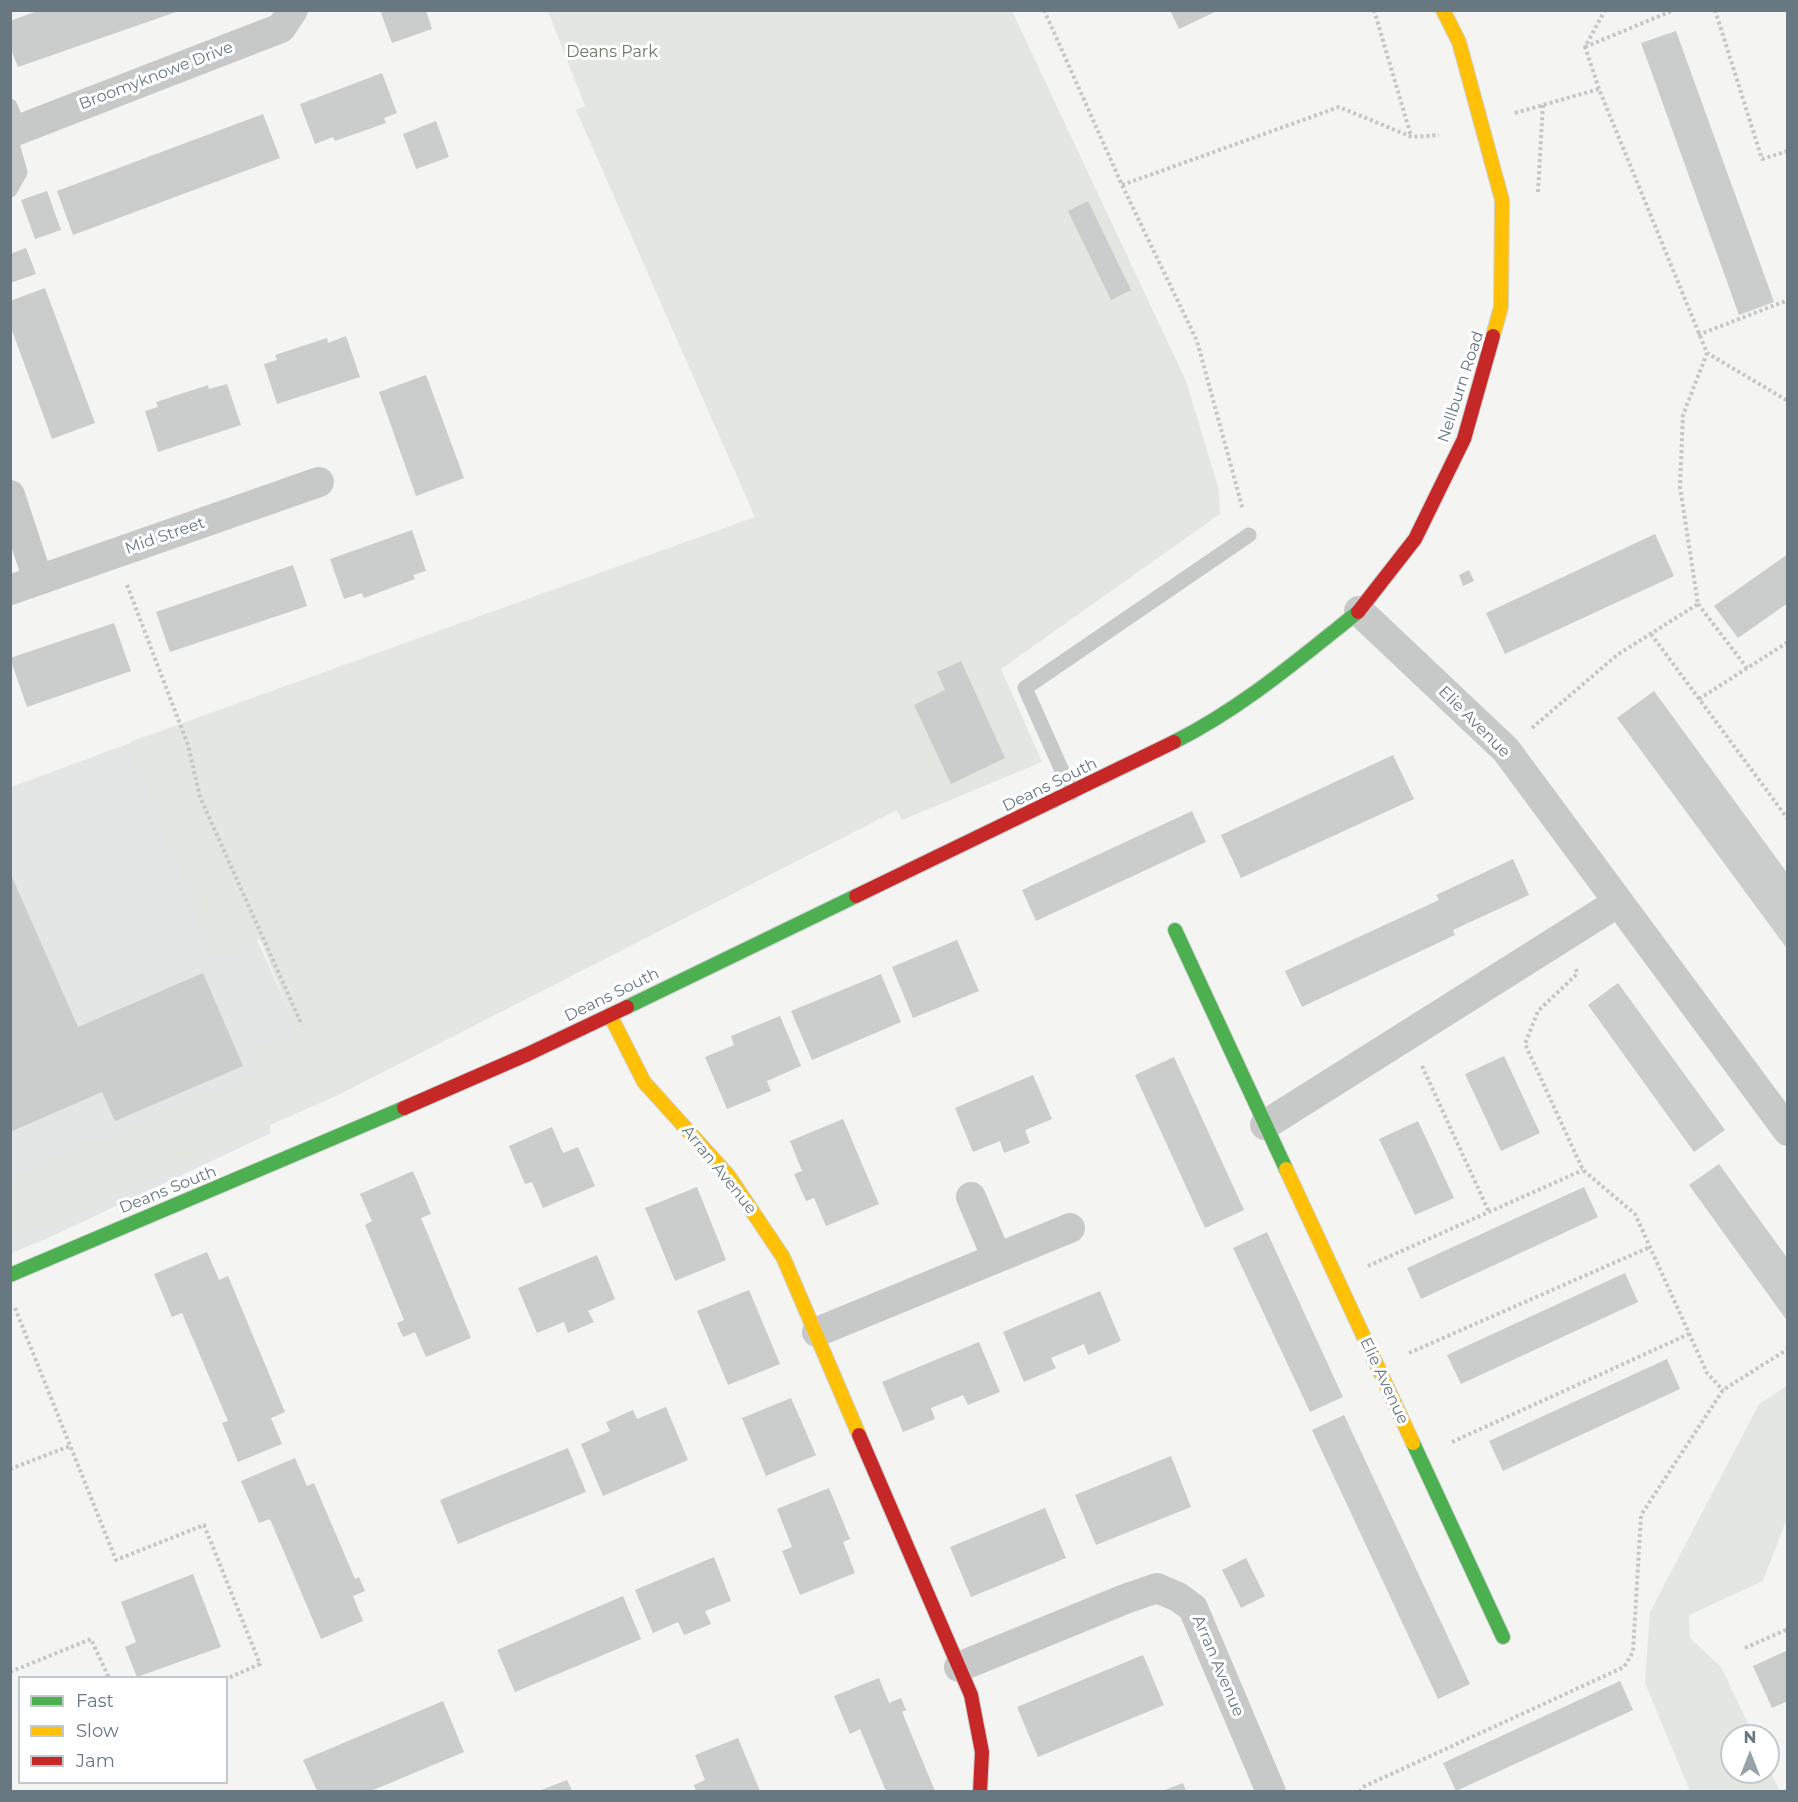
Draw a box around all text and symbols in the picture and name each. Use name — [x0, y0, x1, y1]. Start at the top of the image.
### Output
street label: Broomyknowe Drive — [76, 38, 236, 114]
park label: Deans Park — [566, 42, 658, 62]
street label: Nellburn Road — [1434, 329, 1488, 445]
street label: Mid Street — [123, 513, 207, 559]
street label: Elie Avenue — [1434, 682, 1514, 762]
street label: Deans South — [1000, 754, 1100, 816]
street label: Deans South — [562, 964, 662, 1026]
street label: Arran Avenue — [677, 1122, 761, 1218]
street label: Deans South — [117, 1162, 219, 1218]
street label: Elie Avenue — [1356, 1335, 1412, 1427]
street label: Arran Avenue — [1188, 1612, 1248, 1720]
legend — [18, 1676, 228, 1784]
text: Fast — [76, 1690, 114, 1712]
text: Slow — [76, 1720, 119, 1742]
north arrow — [1720, 1724, 1780, 1784]
text: N — [1744, 1728, 1756, 1747]
text: Jam — [76, 1750, 115, 1772]

